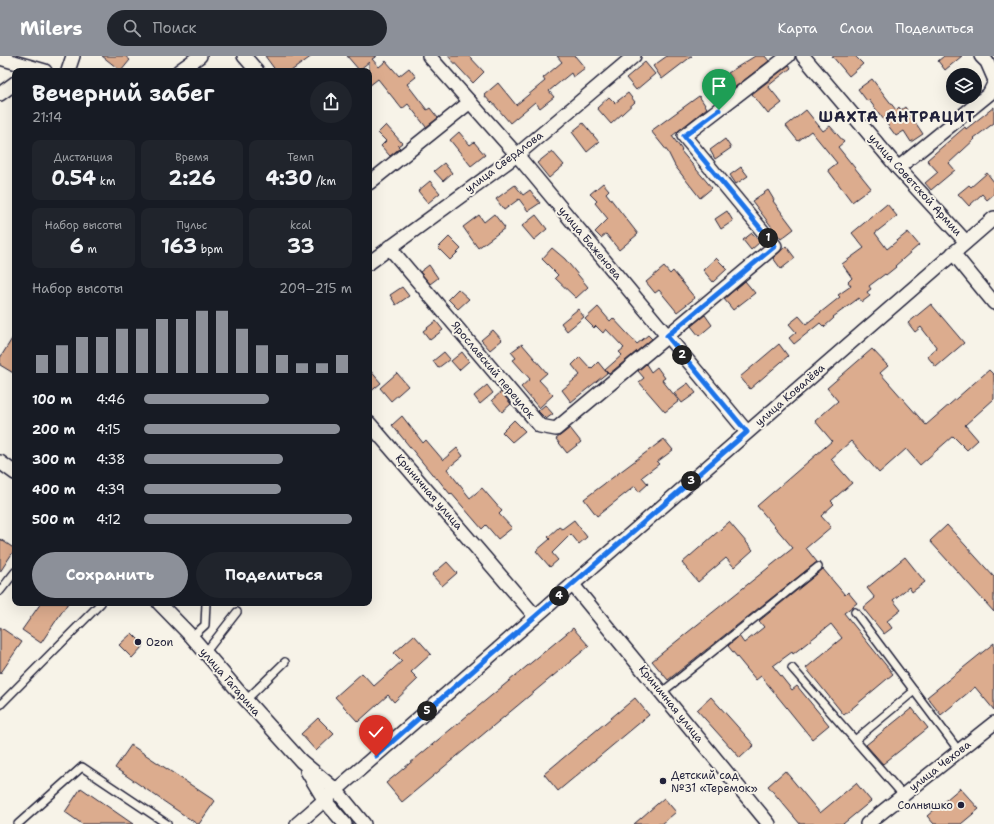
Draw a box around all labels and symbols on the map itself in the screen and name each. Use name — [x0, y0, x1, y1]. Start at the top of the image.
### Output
pin — [702, 69, 736, 110]
district label: ШАХТА АНТРАЦИТ — [818, 107, 976, 127]
street label: улица Свердлова — [462, 128, 546, 196]
street label: улица Советской Армии — [865, 131, 965, 239]
street label: улица Баженова — [555, 203, 625, 283]
pin: 1 — [758, 228, 778, 248]
street label: Ярославский переулок — [448, 318, 538, 422]
pin: 2 — [672, 345, 692, 365]
street label: улица Ковалёва — [752, 360, 828, 429]
street label: Криничная улица — [392, 451, 466, 533]
pin: 3 — [681, 471, 701, 491]
pin: 4 — [549, 586, 569, 606]
place label: Ozon — [146, 635, 174, 650]
marker: Ozon — [133, 637, 143, 647]
street label: улица Гагарина — [196, 645, 264, 719]
street label: Криничная улица — [635, 662, 707, 746]
pin: 5 — [417, 701, 437, 721]
pin — [359, 715, 393, 756]
street label: улица Чехова — [906, 737, 974, 795]
place label: Детский сад №31 «Теремок» — [671, 768, 758, 796]
marker: Детский сад №31 «Теремок» — [658, 776, 668, 786]
place label: Солнышко — [897, 798, 953, 813]
marker: Солнышко — [956, 800, 966, 810]

